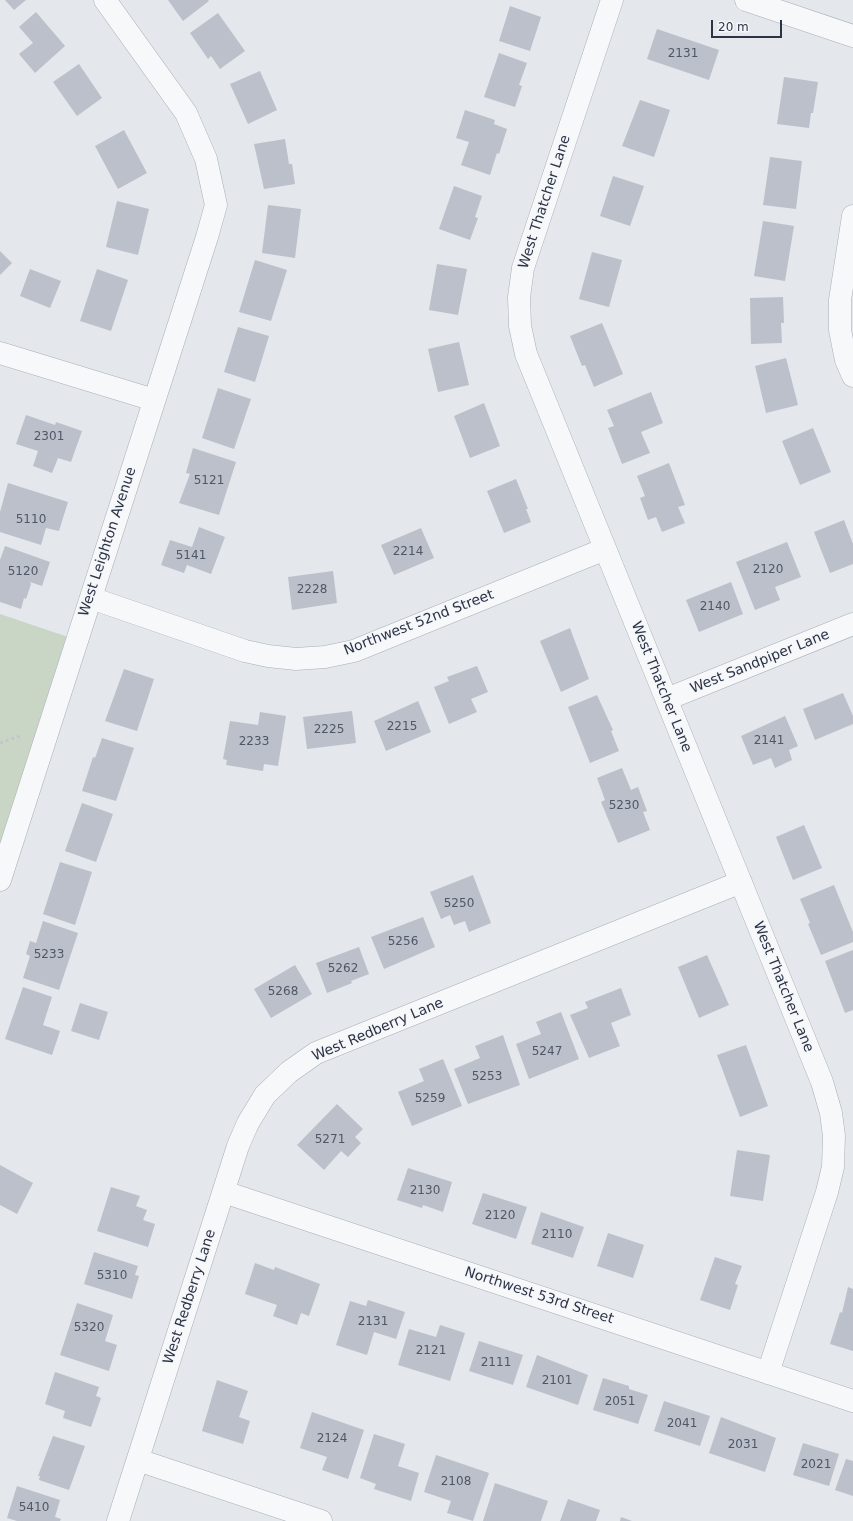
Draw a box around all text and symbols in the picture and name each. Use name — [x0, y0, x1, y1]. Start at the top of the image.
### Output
scale bar — [713, 12, 784, 38]
text: 20 m — [718, 20, 749, 34]
house number: 2131 — [668, 47, 698, 61]
street label: West Thatcher Lane — [515, 133, 575, 271]
house number: 2301 — [34, 430, 64, 444]
street label: West Leighton Avenue — [76, 465, 140, 619]
house number: 5121 — [194, 474, 224, 488]
house number: 5110 — [16, 513, 46, 527]
house number: 2214 — [393, 545, 423, 559]
house number: 5141 — [176, 549, 206, 563]
house number: 2120 — [753, 563, 783, 577]
house number: 5120 — [8, 565, 38, 579]
house number: 2228 — [297, 583, 327, 597]
street label: Northwest 52nd Street — [342, 587, 496, 659]
house number: 2140 — [700, 600, 730, 614]
street label: West Thatcher Lane — [627, 619, 695, 755]
street label: West Sandpiper Lane — [688, 626, 832, 698]
house number: 2215 — [387, 720, 417, 734]
house number: 2225 — [314, 723, 344, 737]
house number: 2141 — [754, 734, 784, 748]
house number: 2233 — [239, 735, 269, 749]
house number: 5230 — [609, 799, 639, 813]
house number: 5250 — [444, 897, 474, 911]
street label: West Thatcher Lane — [749, 919, 817, 1055]
house number: 5256 — [388, 935, 418, 949]
house number: 5233 — [34, 948, 64, 962]
house number: 5262 — [328, 962, 358, 976]
house number: 5268 — [268, 985, 298, 999]
street label: West Redberry Lane — [310, 995, 446, 1065]
house number: 5247 — [532, 1045, 562, 1059]
house number: 5253 — [472, 1070, 502, 1084]
house number: 5259 — [415, 1092, 445, 1106]
house number: 5271 — [315, 1133, 345, 1147]
house number: 2130 — [410, 1184, 440, 1198]
house number: 2120 — [485, 1209, 515, 1223]
street label: West Redberry Lane — [160, 1227, 220, 1367]
house number: 2110 — [542, 1228, 572, 1242]
street label: Northwest 53rd Street — [462, 1264, 616, 1328]
house number: 5310 — [97, 1269, 127, 1283]
house number: 2131 — [358, 1315, 388, 1329]
house number: 5320 — [74, 1321, 104, 1335]
house number: 2121 — [416, 1344, 446, 1358]
house number: 2111 — [481, 1356, 511, 1370]
house number: 2101 — [542, 1374, 572, 1388]
house number: 2051 — [605, 1395, 635, 1409]
house number: 2041 — [667, 1417, 697, 1431]
house number: 2124 — [317, 1432, 347, 1446]
house number: 2031 — [728, 1438, 758, 1452]
house number: 2021 — [801, 1458, 831, 1472]
house number: 2108 — [441, 1475, 471, 1489]
house number: 5410 — [19, 1501, 49, 1515]

